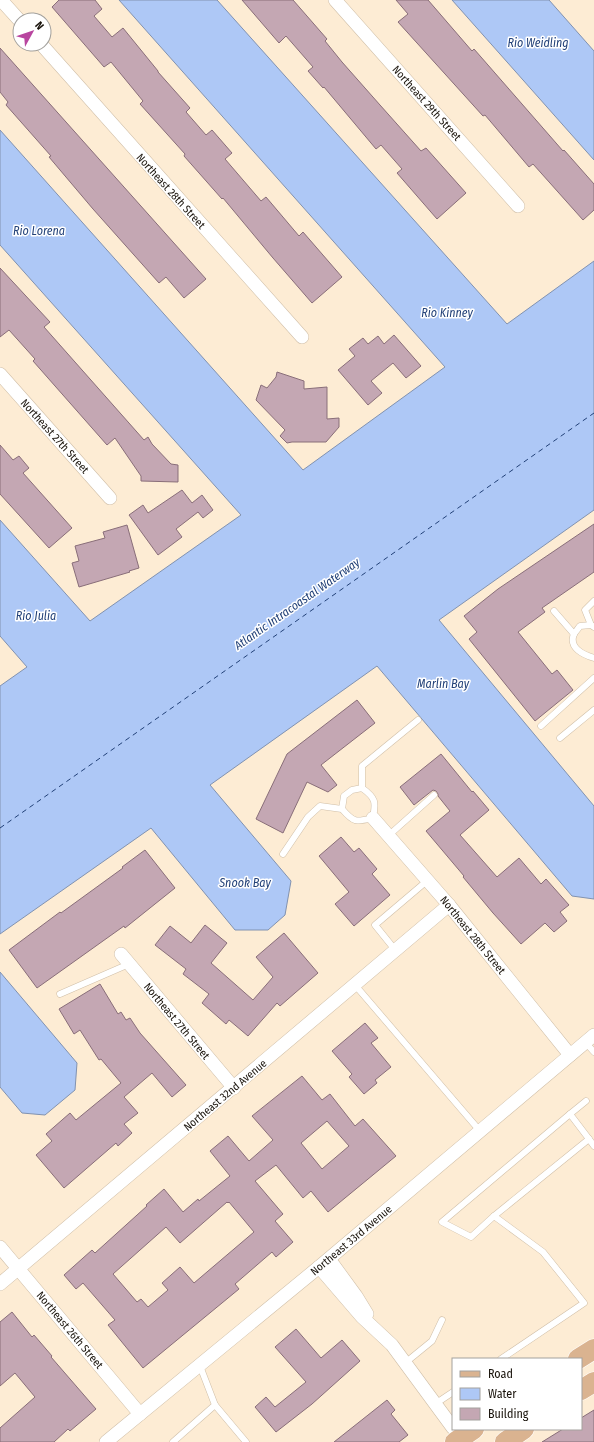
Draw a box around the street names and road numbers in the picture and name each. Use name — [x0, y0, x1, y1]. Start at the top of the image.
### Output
street label: Northeast 29th Street — [390, 63, 464, 144]
street label: Northeast 28th Street — [133, 151, 208, 232]
street label: Northeast 27th Street — [18, 397, 92, 476]
street label: Northeast 28th Street — [437, 894, 508, 977]
street label: Northeast 27th Street — [141, 981, 213, 1062]
street label: Northeast 32nd Avenue — [181, 1057, 269, 1134]
street label: Northeast 33rd Avenue — [308, 1203, 395, 1278]
street label: Northeast 26th Street — [34, 1289, 106, 1372]

